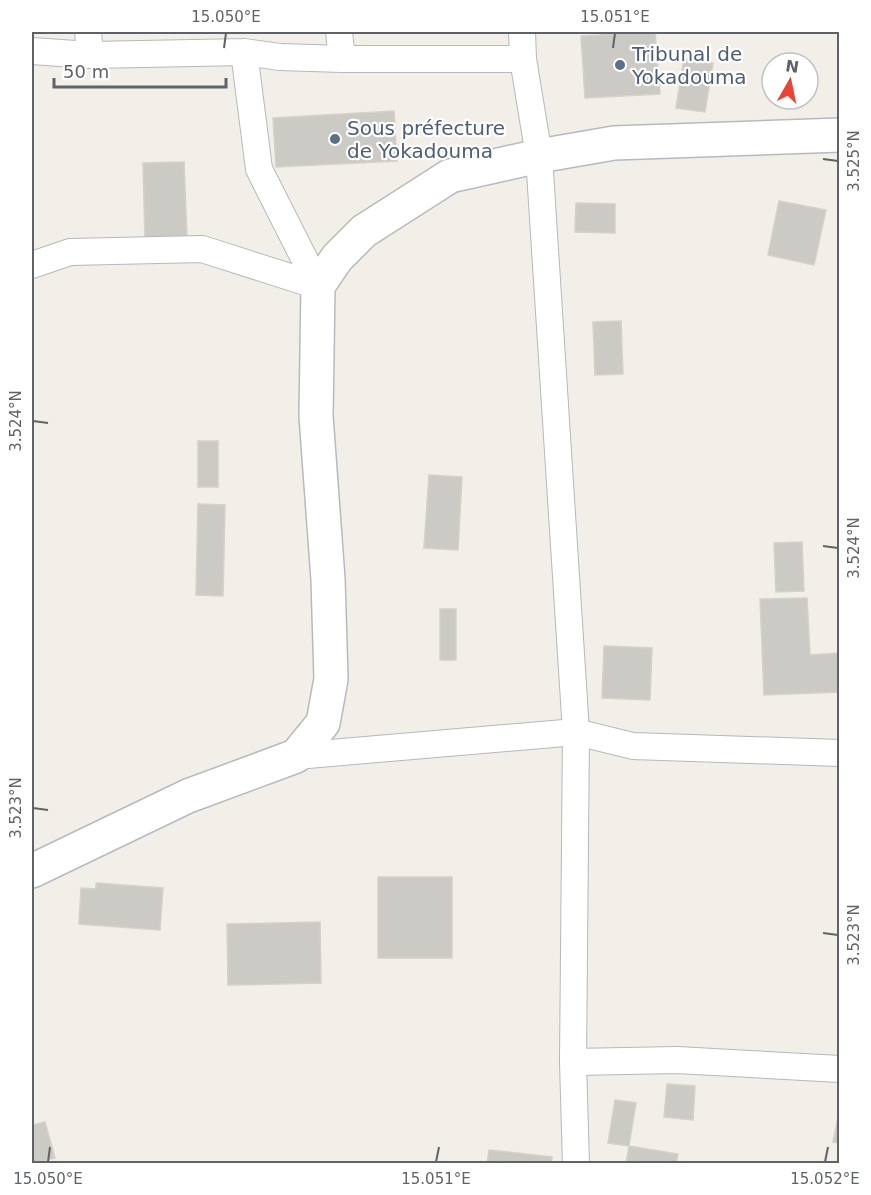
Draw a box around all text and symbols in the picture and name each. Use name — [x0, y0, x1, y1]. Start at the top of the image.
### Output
text: 15.050°E — [191, 8, 261, 26]
text: 15.051°E — [580, 8, 650, 26]
place label: Tribunal de Yokadouma — [631, 42, 747, 89]
scale bar — [54, 51, 226, 89]
north arrow — [760, 51, 820, 111]
text: N — [784, 56, 800, 77]
marker: Tribunal de Yokadouma — [613, 58, 627, 72]
text: 50 m — [63, 61, 109, 82]
place label: Sous préfecture de Yokadouma — [347, 116, 505, 163]
text: 3.525°N — [845, 130, 863, 192]
marker: Sous préfecture de Yokadouma — [328, 132, 342, 146]
text: 3.524°N — [7, 390, 25, 452]
text: 3.524°N — [845, 517, 863, 579]
text: 3.523°N — [7, 777, 25, 839]
text: 3.523°N — [845, 904, 863, 966]
text: 15.050°E — [13, 1170, 83, 1188]
text: 15.051°E — [401, 1170, 471, 1188]
text: 15.052°E — [790, 1170, 860, 1188]

